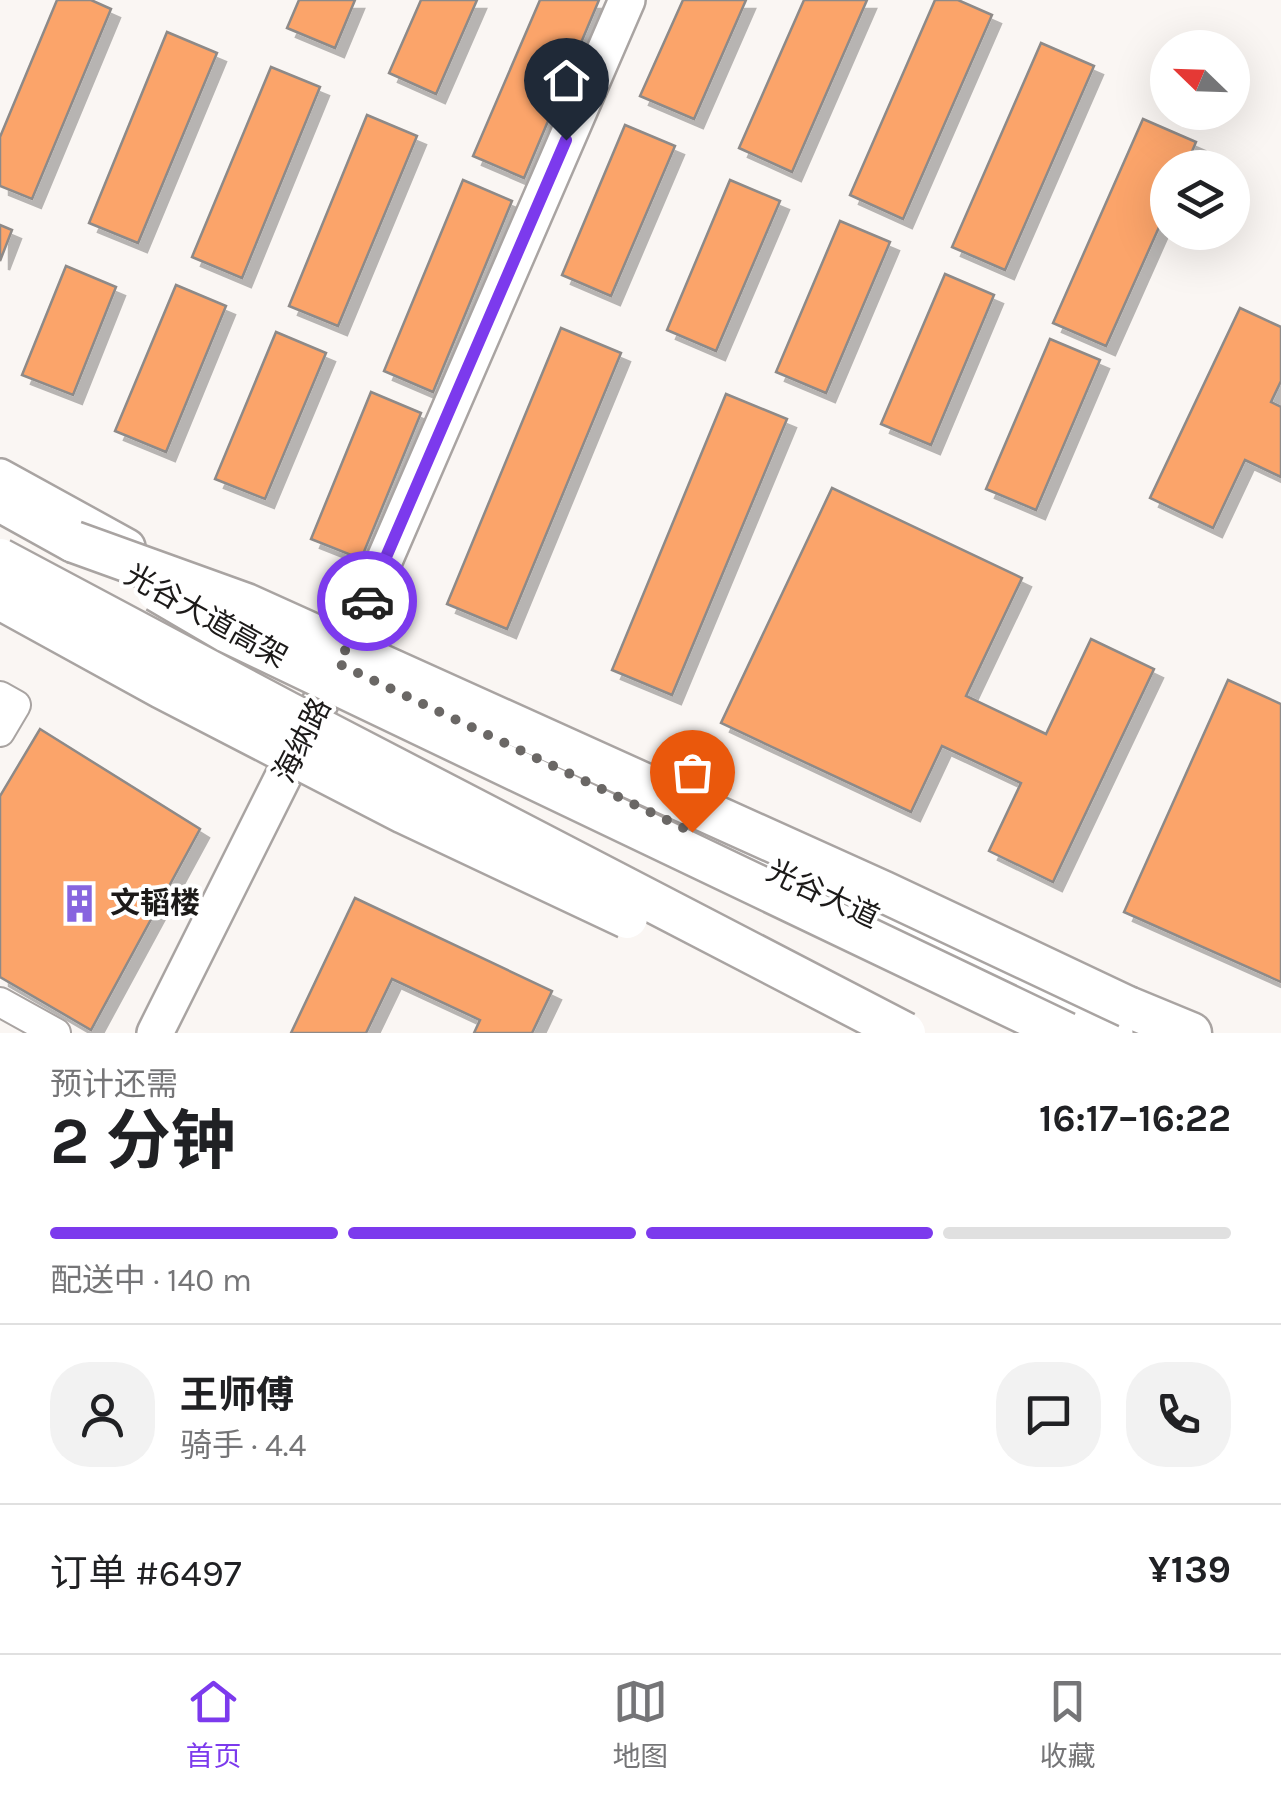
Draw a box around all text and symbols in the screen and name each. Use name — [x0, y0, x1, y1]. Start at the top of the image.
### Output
north arrow — [1150, 30, 1250, 130]
map controls — [1150, 30, 1250, 250]
pin — [524, 38, 609, 141]
icon: home — [539, 53, 594, 108]
button: layers — [1150, 150, 1250, 250]
courier — [317, 551, 417, 651]
street label: 光谷大道高架 — [119, 557, 293, 675]
icon: car — [340, 574, 395, 629]
street label: 海纳路 — [266, 692, 338, 788]
pin — [650, 730, 735, 833]
icon: bag — [665, 745, 720, 800]
street label: 光谷大道 — [761, 852, 885, 936]
building icon: 文韬楼 — [59, 882, 101, 924]
place label: 文韬楼 — [110, 885, 200, 921]
text: 预计还需 — [50, 1066, 178, 1103]
text: 16:17–16:22 — [1039, 1096, 1231, 1141]
text: 2 分钟 — [50, 1103, 236, 1179]
text: 配送中 · 140 m — [50, 1262, 252, 1299]
button: person — [50, 1362, 155, 1467]
button: chat — [996, 1362, 1101, 1467]
button: phone — [1126, 1362, 1231, 1467]
text: 王师傅 — [180, 1373, 294, 1418]
text: 骑手 · 4.4 — [180, 1427, 306, 1464]
text: ¥139 — [1148, 1547, 1231, 1592]
text: 订单 #6497 — [50, 1551, 242, 1596]
tab: 首页 — [185, 1674, 242, 1774]
tab: 地图 — [612, 1674, 669, 1774]
tab: 收藏 — [1039, 1674, 1096, 1774]

